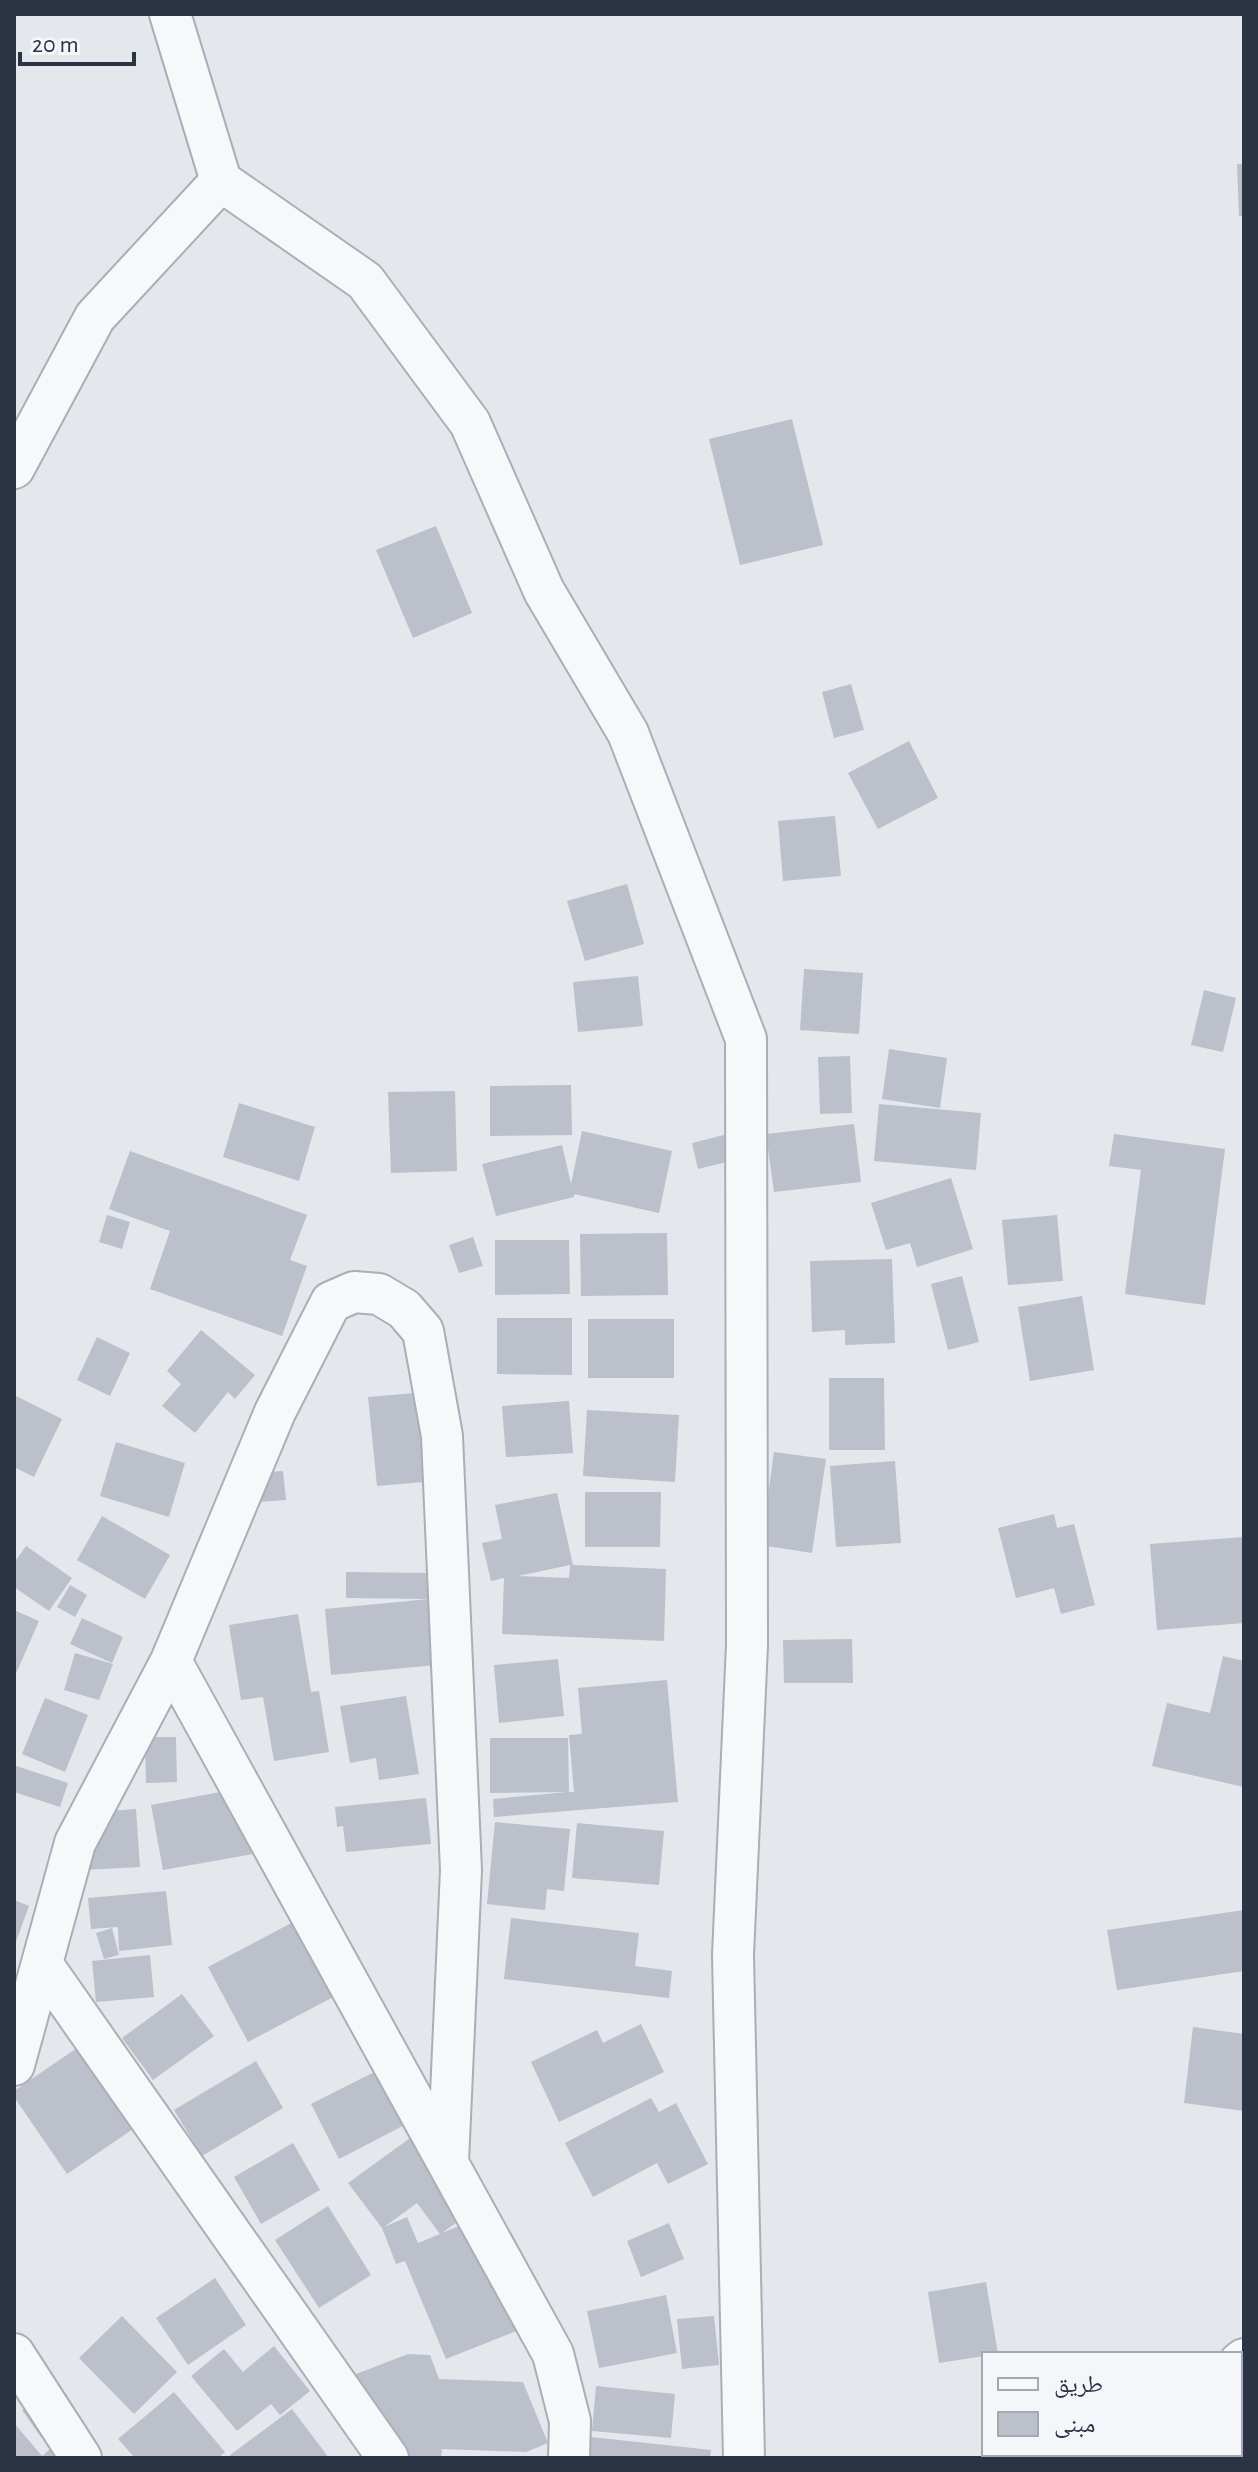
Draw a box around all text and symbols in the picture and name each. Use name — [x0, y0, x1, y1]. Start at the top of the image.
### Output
scale bar — [20, 16, 134, 66]
text: 20 m — [32, 33, 79, 57]
legend — [982, 2352, 1242, 2456]
text: طريق — [1054, 2373, 1103, 2398]
text: مبنى — [1054, 2413, 1095, 2438]

